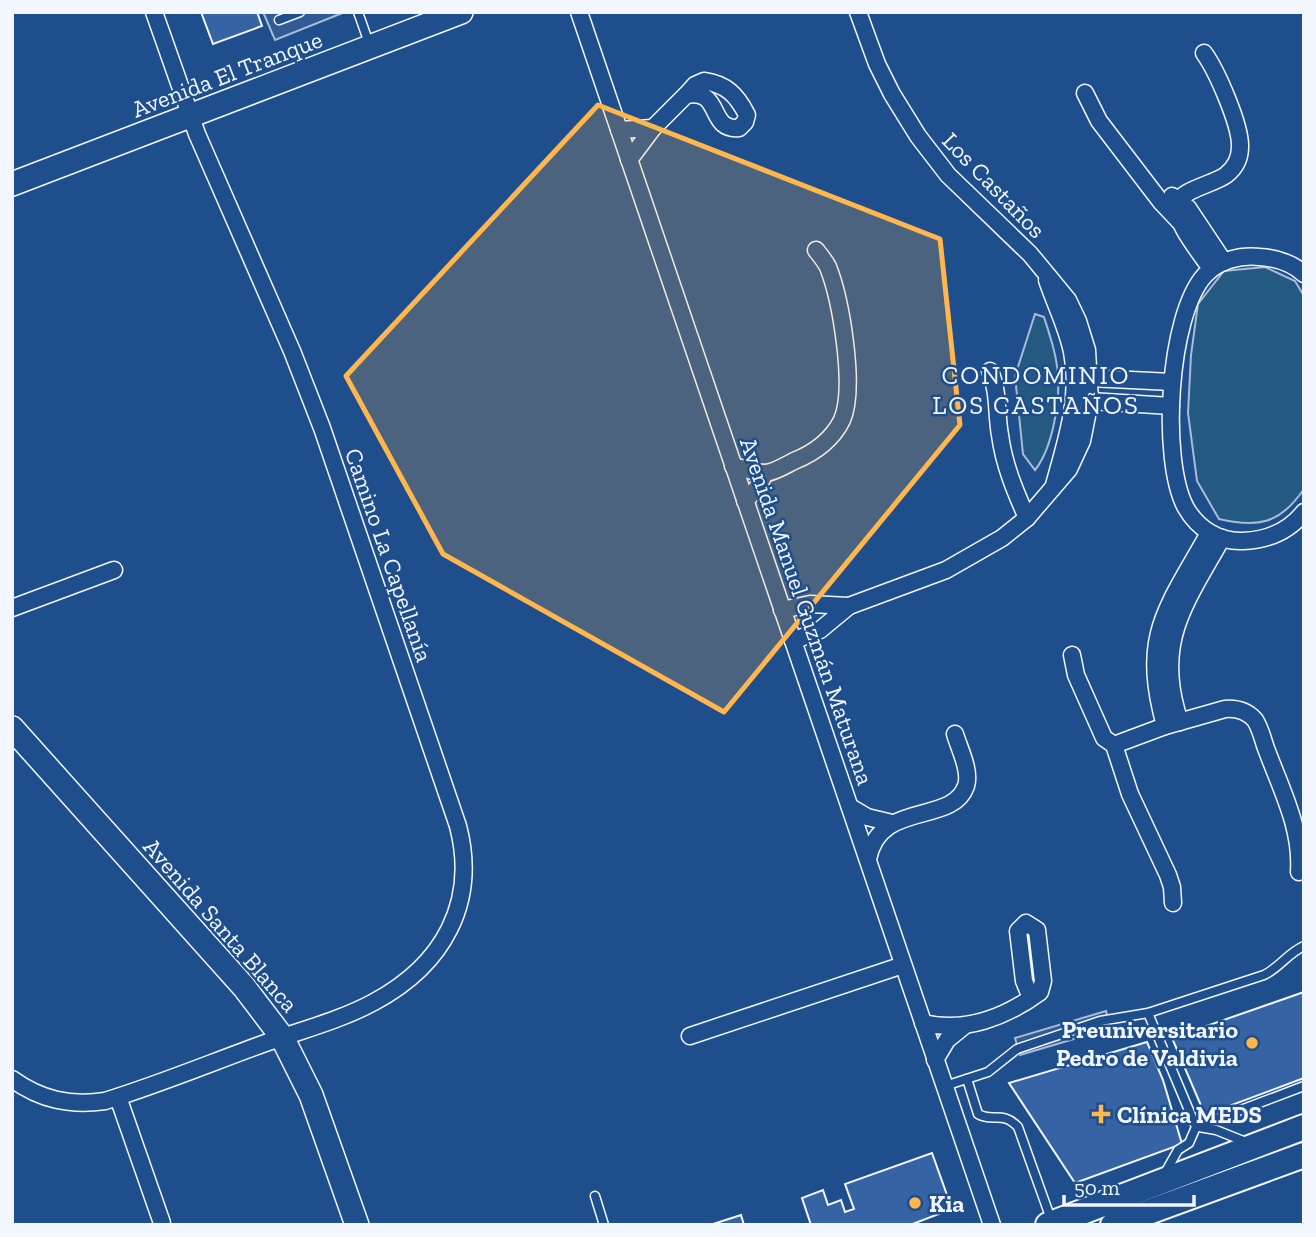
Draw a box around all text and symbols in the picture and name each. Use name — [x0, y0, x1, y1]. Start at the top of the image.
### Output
street label: Avenida El Tranque — [128, 24, 326, 124]
street label: Los Castaños — [936, 126, 1052, 244]
district label: CONDOMINIO LOS CASTAÑOS — [932, 359, 1140, 421]
street label: Avenida Manuel Guzmán Maturana — [734, 433, 880, 789]
street label: Camino La Capellanía — [339, 444, 439, 666]
street label: Avenida Santa Blanca — [138, 832, 305, 1018]
place label: Preuniversitario Pedro de Valdivia — [1056, 1015, 1238, 1072]
marker: Preuniversitario Pedro de Valdivia — [1244, 1035, 1260, 1051]
place label: Clínica MEDS — [1117, 1100, 1262, 1129]
marker: Clínica MEDS — [1091, 1104, 1111, 1124]
scale bar — [1064, 1164, 1194, 1208]
text: 50 m — [1074, 1175, 1120, 1200]
place label: Kia — [929, 1189, 965, 1218]
marker: Kia — [907, 1195, 923, 1211]

